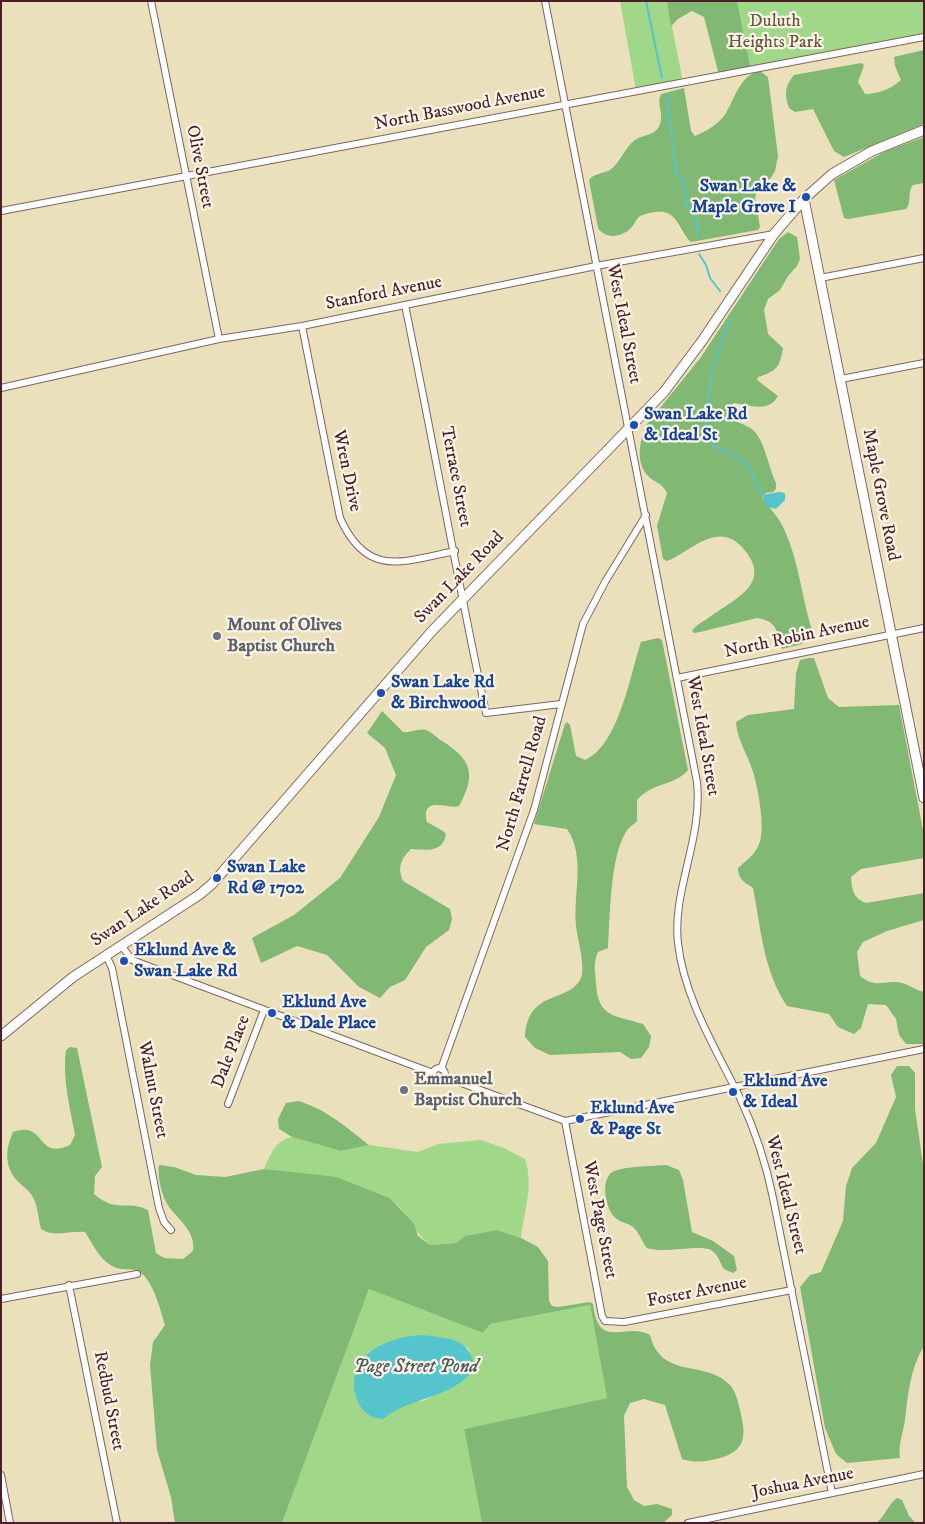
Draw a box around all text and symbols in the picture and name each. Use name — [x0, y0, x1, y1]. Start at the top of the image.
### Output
park label: Duluth Heights Park — [728, 11, 822, 54]
street label: North Basswood Avenue — [373, 82, 547, 136]
street label: Olive Street — [180, 124, 218, 210]
place label: Swan Lake & Maple Grove I — [692, 176, 796, 218]
marker: Swan Lake & Maple Grove I — [800, 191, 812, 203]
street label: West Ideal Street — [601, 262, 645, 386]
street label: Stanford Avenue — [324, 272, 444, 316]
place label: Swan Lake Rd & Ideal St — [644, 404, 747, 446]
marker: Swan Lake Rd & Ideal St — [628, 419, 640, 431]
street label: Terrace Street — [435, 425, 475, 529]
street label: Maple Grove Road — [857, 427, 903, 563]
street label: Wren Drive — [327, 428, 365, 514]
street label: Swan Lake Road — [411, 527, 509, 629]
street label: North Robin Avenue — [723, 612, 871, 664]
place label: Mount of Olives Baptist Church — [227, 615, 342, 658]
marker: Mount of Olives Baptist Church — [211, 630, 223, 642]
place label: Swan Lake Rd & Birchwood — [391, 672, 494, 714]
street label: West Ideal Street — [681, 674, 723, 798]
marker: Swan Lake Rd & Birchwood — [375, 687, 387, 699]
street label: North Farrell Road — [493, 714, 553, 854]
place label: Swan Lake Rd @ 1702 — [227, 857, 306, 900]
street label: Swan Lake Road — [87, 868, 199, 952]
marker: Swan Lake Rd @ 1702 — [211, 872, 223, 884]
place label: Eklund Ave & Swan Lake Rd — [134, 940, 237, 982]
marker: Eklund Ave & Swan Lake Rd — [118, 955, 130, 967]
place label: Eklund Ave & Dale Place — [282, 992, 376, 1034]
marker: Eklund Ave & Dale Place — [266, 1007, 278, 1019]
street label: Dale Place — [208, 1012, 256, 1092]
street label: Walnut Street — [132, 1040, 172, 1140]
place label: Emmanuel Baptist Church — [414, 1069, 522, 1112]
place label: Eklund Ave & Ideal — [743, 1071, 827, 1114]
marker: Emmanuel Baptist Church — [398, 1084, 410, 1096]
marker: Eklund Ave & Ideal — [727, 1086, 739, 1098]
place label: Eklund Ave & Page St — [590, 1098, 674, 1140]
marker: Eklund Ave & Page St — [574, 1113, 586, 1125]
street label: West Ideal Street — [760, 1133, 810, 1257]
street label: West Page Street — [577, 1159, 621, 1281]
street label: Foster Avenue — [645, 1273, 749, 1313]
street label: Redbud Street — [88, 1349, 128, 1453]
water label: Page Street Pond — [354, 1357, 478, 1379]
street label: Joshua Avenue — [750, 1464, 856, 1504]

